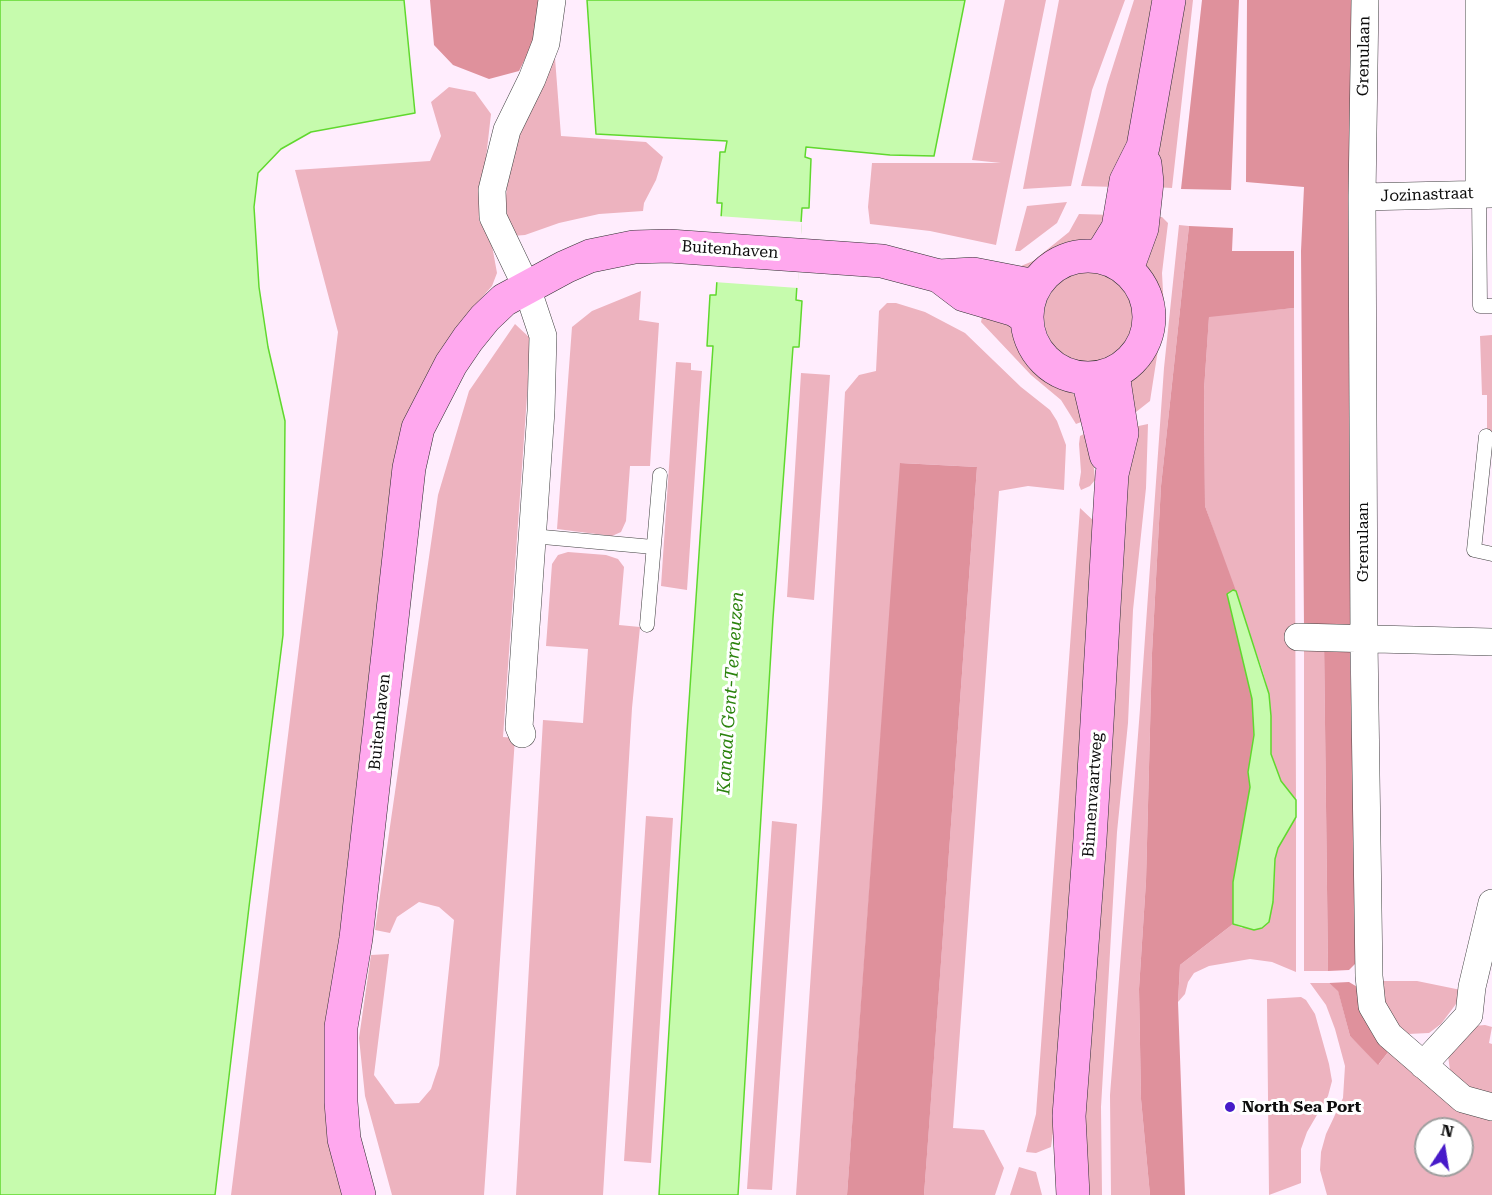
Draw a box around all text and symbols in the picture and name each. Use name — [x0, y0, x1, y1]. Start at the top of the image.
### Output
street label: Grenulaan — [1354, 16, 1374, 96]
street label: Jozinastraat — [1380, 184, 1474, 206]
street label: Buitenhaven — [681, 237, 779, 263]
street label: Grenulaan — [1353, 502, 1373, 582]
water label: Kanaal Gent-Terneuzen — [713, 591, 749, 795]
street label: Buitenhaven — [365, 673, 395, 771]
street label: Binnenvaartweg — [1079, 732, 1107, 858]
place label: North Sea Port — [1242, 1097, 1361, 1117]
marker: North Sea Port — [1223, 1100, 1237, 1114]
north arrow — [1414, 1117, 1474, 1177]
text: N — [1439, 1120, 1455, 1141]

